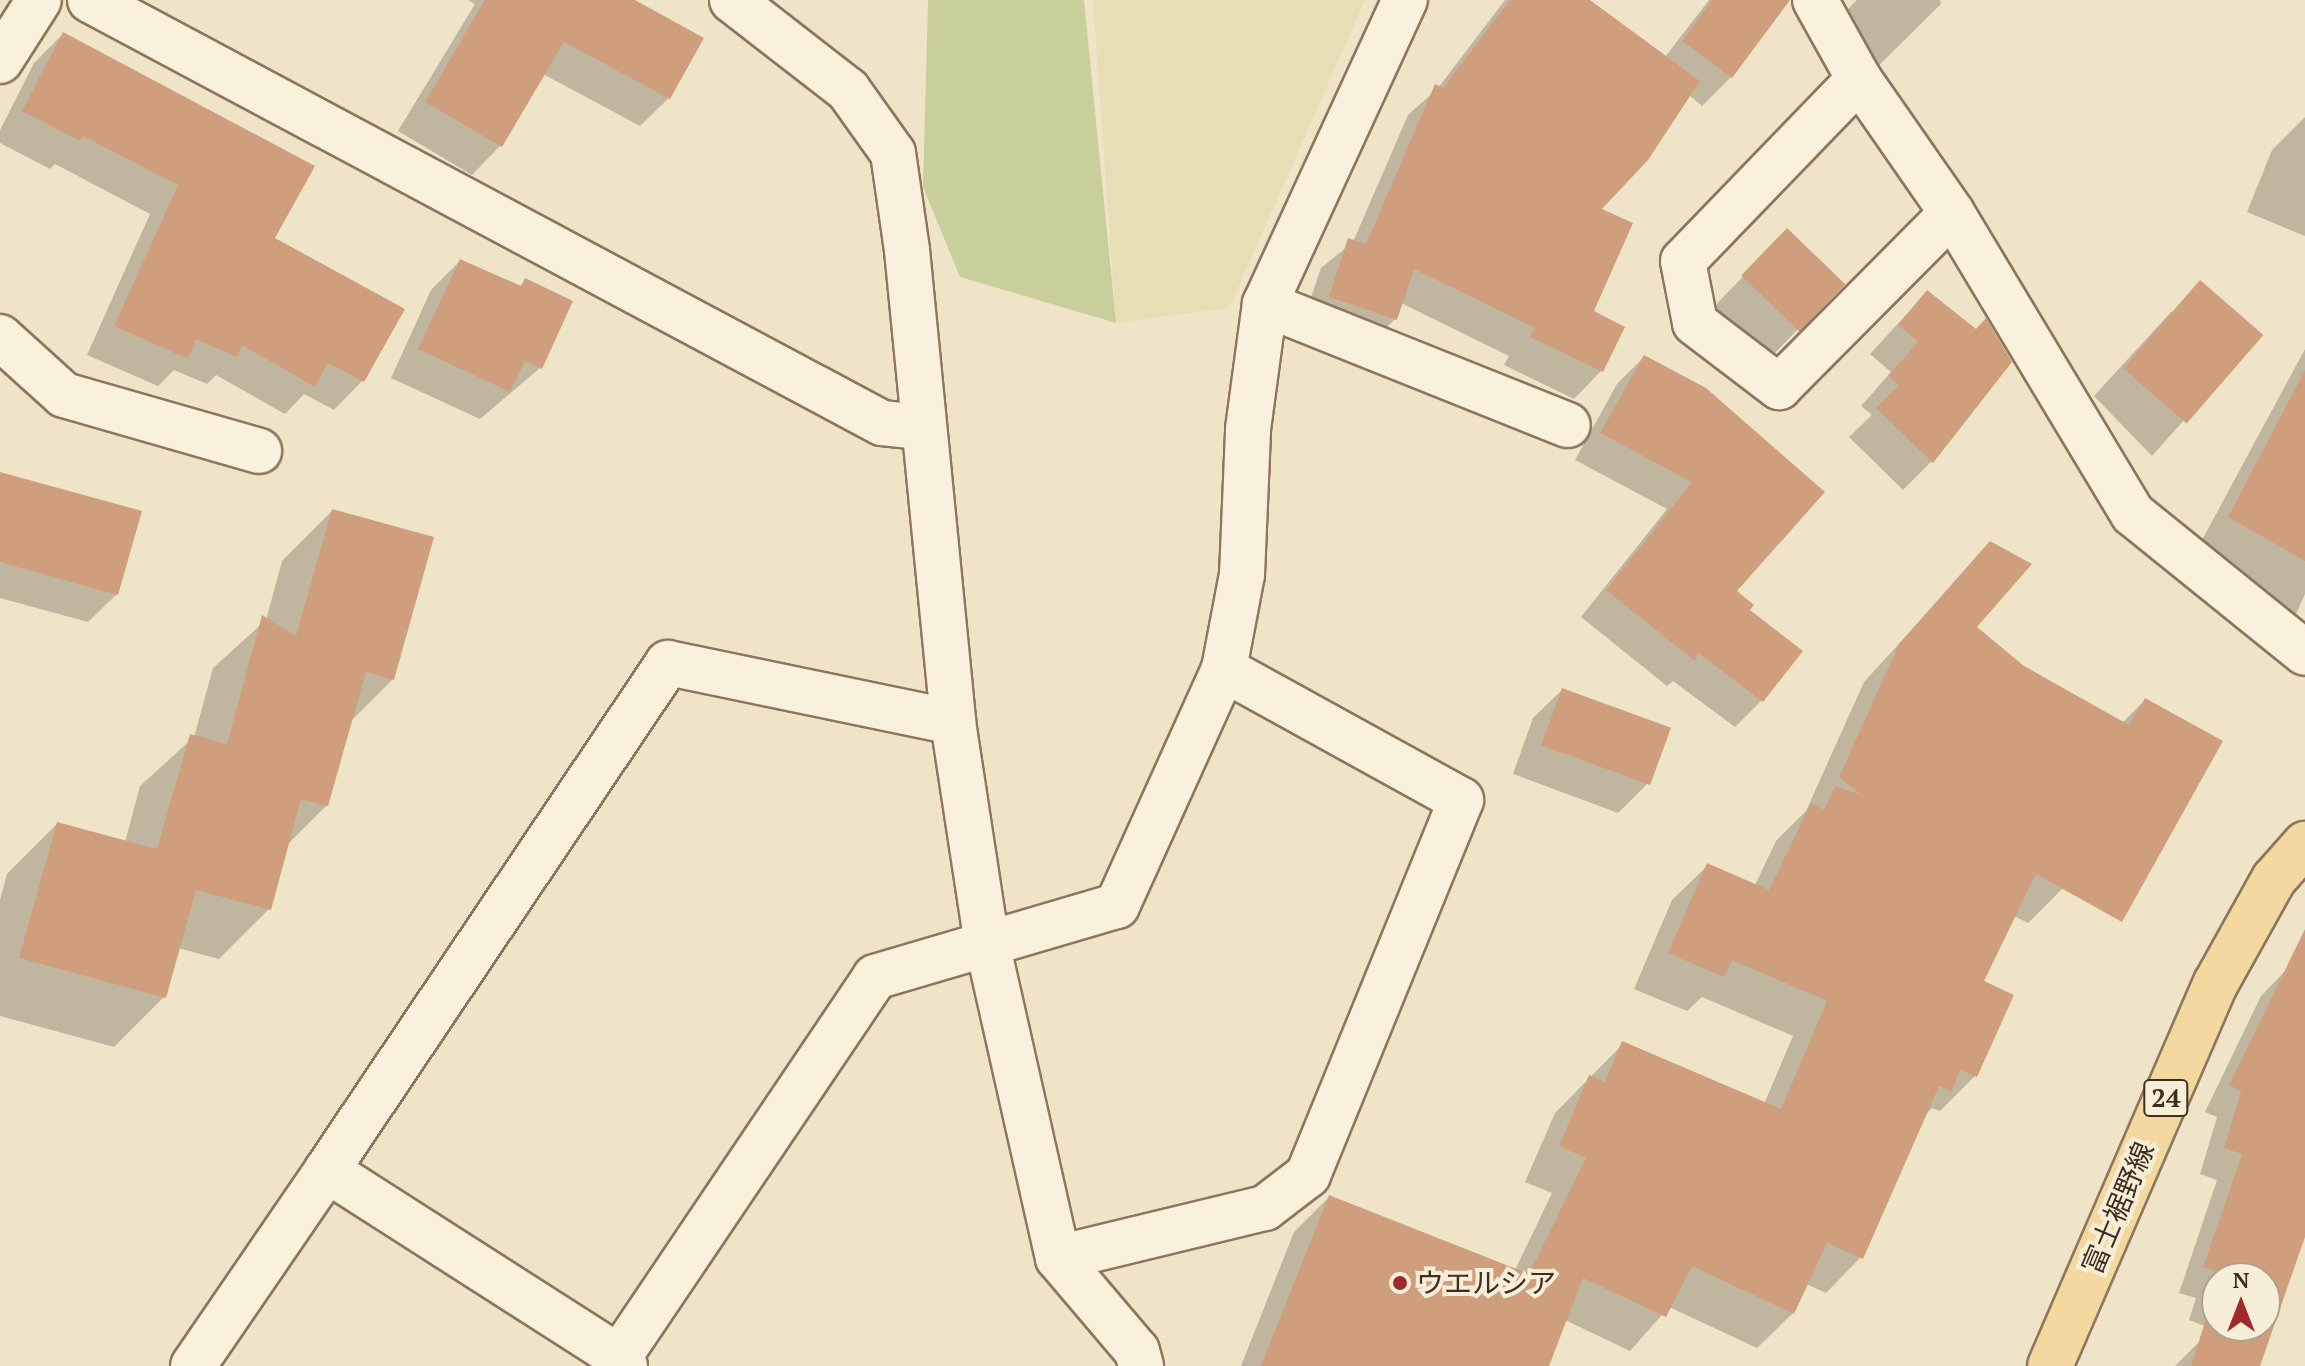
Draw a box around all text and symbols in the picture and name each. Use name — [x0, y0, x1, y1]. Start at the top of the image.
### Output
road number: 24 — [2142, 1076, 2190, 1120]
street label: 富士裾野線 — [2075, 1137, 2161, 1279]
north arrow — [2201, 1262, 2281, 1342]
text: N — [2233, 1265, 2249, 1294]
place label: ウエルシア — [1416, 1266, 1556, 1300]
marker: ウエルシア — [1391, 1274, 1409, 1292]

